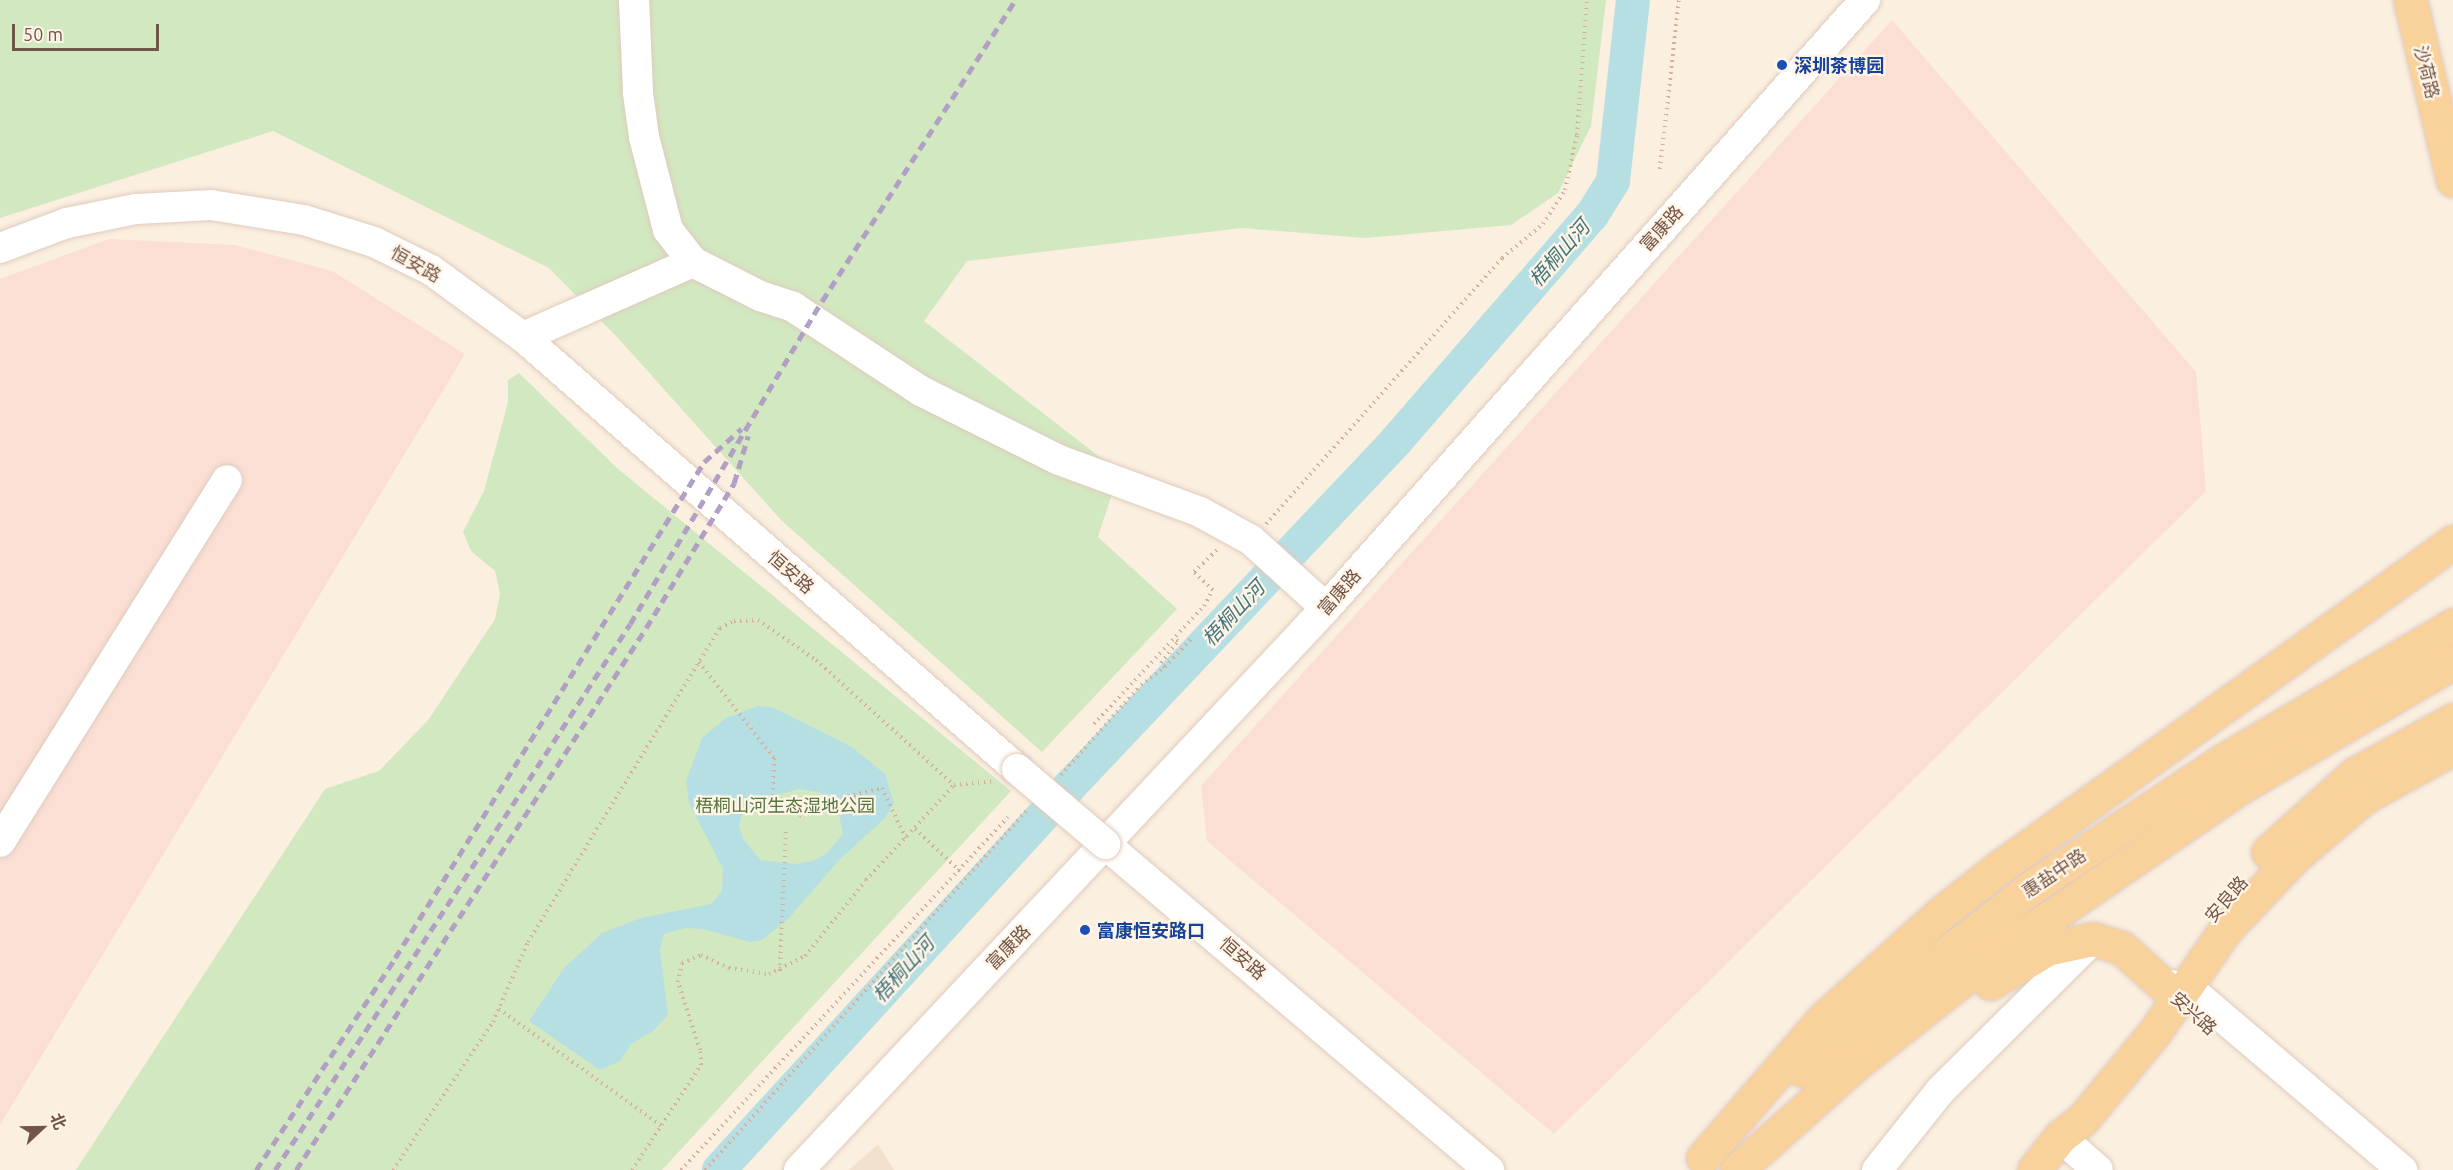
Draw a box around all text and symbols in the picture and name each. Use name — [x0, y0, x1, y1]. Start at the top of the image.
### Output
scale bar — [15, 12, 162, 50]
text: 50 m — [23, 24, 63, 44]
street label: 沙荷路 — [2410, 43, 2444, 101]
place label: 深圳茶博园 — [1794, 54, 1884, 76]
marker: 深圳茶博园 — [1775, 58, 1789, 72]
street label: 富康路 — [1635, 201, 1687, 255]
water label: 梧桐山河 — [1524, 215, 1594, 291]
street label: 恒安路 — [387, 241, 445, 287]
street label: 恒安路 — [764, 546, 818, 598]
street label: 富康路 — [1313, 565, 1365, 619]
water label: 梧桐山河 — [1197, 576, 1269, 650]
park label: 梧桐山河生态湿地公园 — [695, 794, 875, 816]
street label: 惠盐中路 — [2018, 844, 2090, 902]
street label: 安良路 — [2200, 872, 2252, 926]
place label: 富康恒安路口 — [1097, 919, 1205, 941]
street label: 富康路 — [981, 920, 1035, 974]
marker: 富康恒安路口 — [1078, 923, 1092, 937]
water label: 梧桐山河 — [867, 931, 939, 1007]
street label: 恒安路 — [1216, 932, 1270, 984]
street label: 安兴路 — [2167, 987, 2221, 1039]
north arrow — [12, 1098, 72, 1158]
text: 北 — [47, 1110, 70, 1132]

